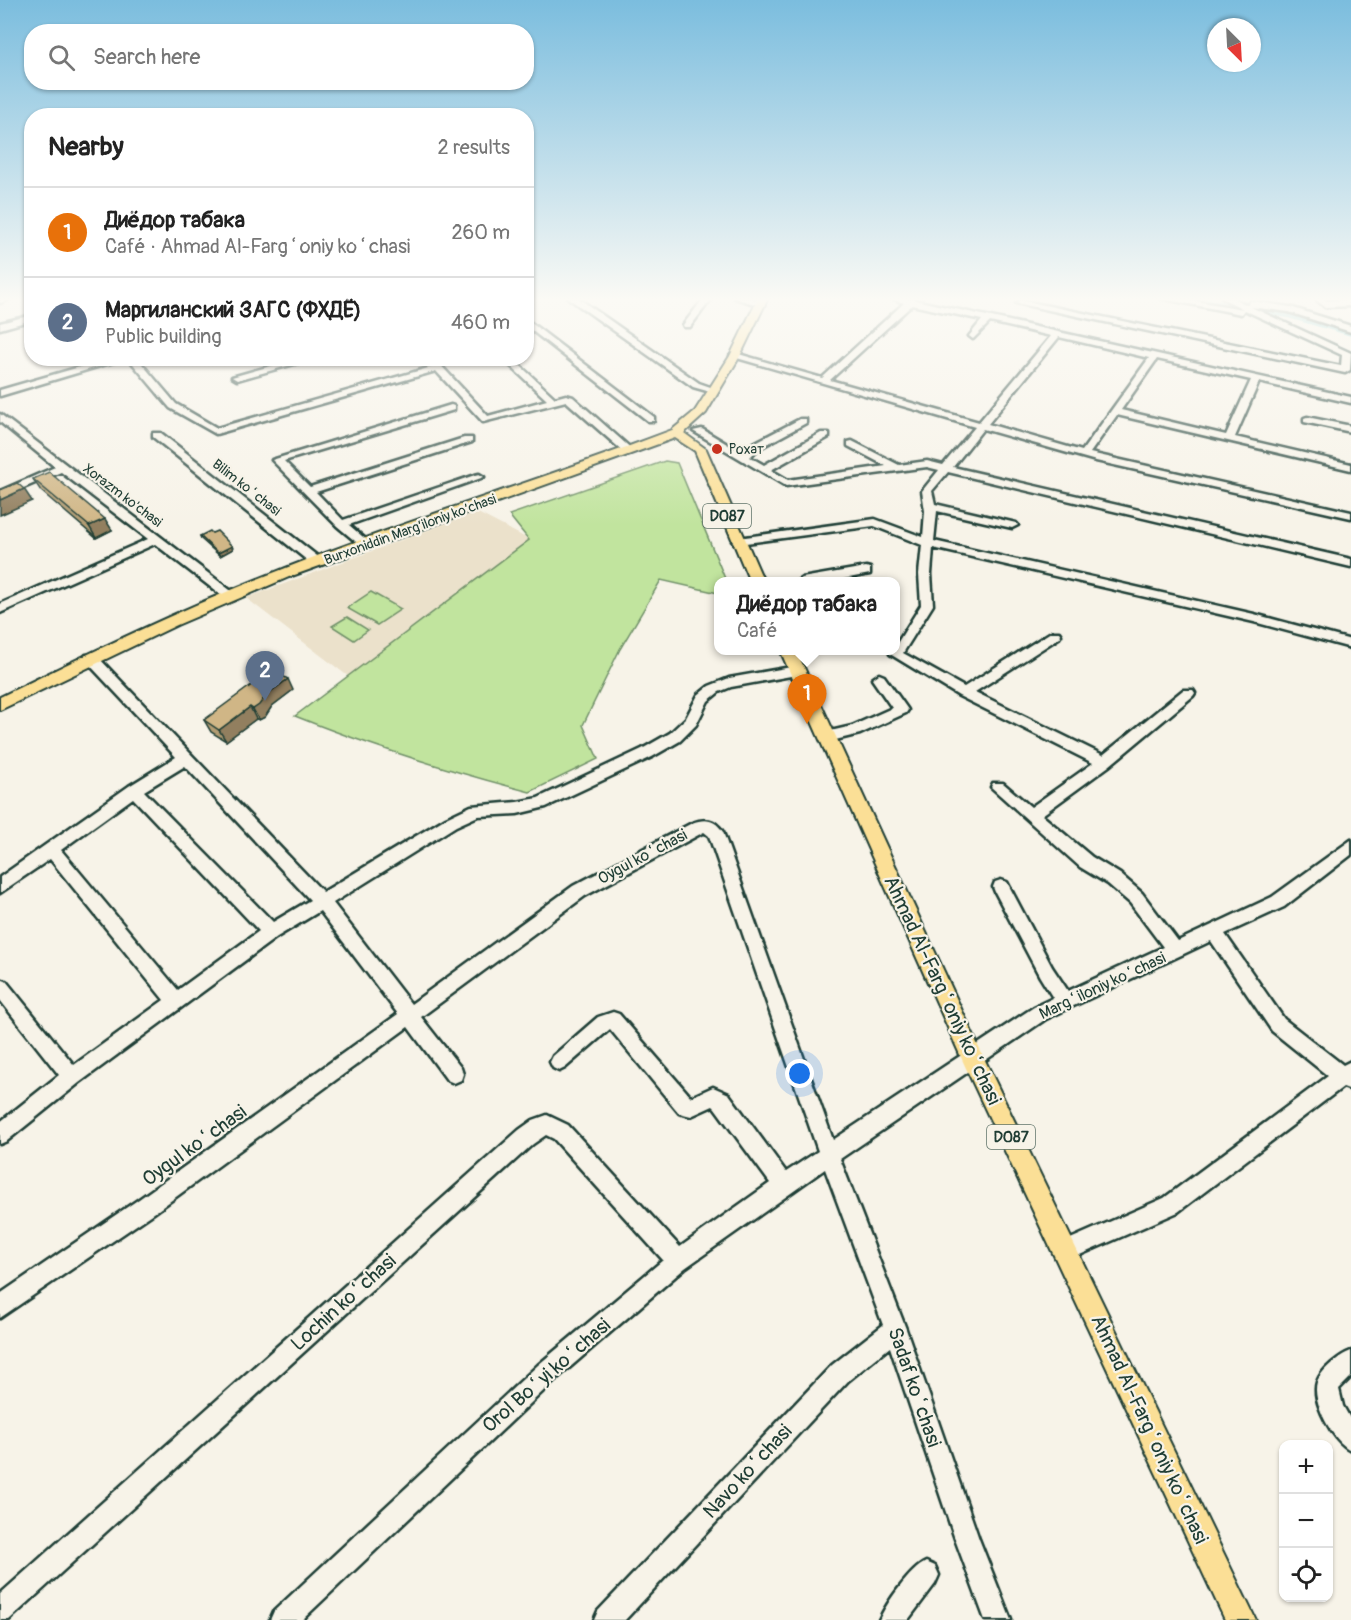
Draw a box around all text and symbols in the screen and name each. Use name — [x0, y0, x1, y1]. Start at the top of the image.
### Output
north arrow — [1207, 18, 1261, 72]
search box — [24, 24, 534, 90]
icon: search — [45, 41, 78, 74]
text: Search here — [93, 43, 200, 71]
text: Nearby — [48, 131, 124, 163]
text: 2 results — [438, 135, 510, 160]
text: Диёдор табака — [105, 206, 245, 234]
text: 1 — [64, 220, 71, 245]
text: 260 m — [451, 220, 510, 245]
text: Café · Ahmad Al-Fargʻoniy koʻchasi — [105, 234, 410, 259]
text: Маргиланский ЗАГС (ФХДЁ) — [105, 296, 361, 324]
text: 2 — [62, 310, 73, 335]
text: 460 m — [451, 310, 510, 335]
text: Public building — [105, 324, 221, 349]
place label: Рохат — [729, 441, 764, 458]
marker: Рохат — [710, 442, 724, 456]
street label: Bilim koʻchasi — [209, 455, 285, 520]
street label: Xorazm ko'chasi — [80, 460, 166, 531]
street label: Burxoniddin Marg’iloniy ko’chasi — [322, 490, 499, 569]
road number: D087 — [703, 504, 751, 528]
popup — [714, 577, 900, 655]
text: Диёдор табака — [737, 590, 877, 618]
text: Café — [737, 618, 777, 643]
pin: 2 — [246, 652, 284, 701]
pin: 1 — [788, 674, 826, 724]
street label: Oygul koʻchasi — [594, 825, 691, 889]
street label: Ahmad Al-Fargʻoniy koʻchasi — [878, 872, 1007, 1109]
street label: Margʻiloniy koʻchasi — [1036, 948, 1169, 1024]
your location — [785, 1059, 814, 1088]
street label: Oygul koʻchasi — [137, 1099, 251, 1192]
road number: D087 — [987, 1125, 1035, 1149]
street label: Lochin koʻchasi — [285, 1249, 401, 1356]
street label: Ahmad Al-Fargʻoniy koʻchasi — [1085, 1311, 1214, 1548]
street label: Orol Boʻyi koʻchasi — [477, 1313, 616, 1438]
street label: Sadaf koʻchasi — [882, 1324, 947, 1450]
street label: Navo koʻchasi — [698, 1419, 797, 1524]
map controls — [1279, 1440, 1333, 1602]
button: + — [1279, 1440, 1333, 1494]
button: − — [1279, 1494, 1333, 1548]
button: locate — [1279, 1548, 1333, 1602]

